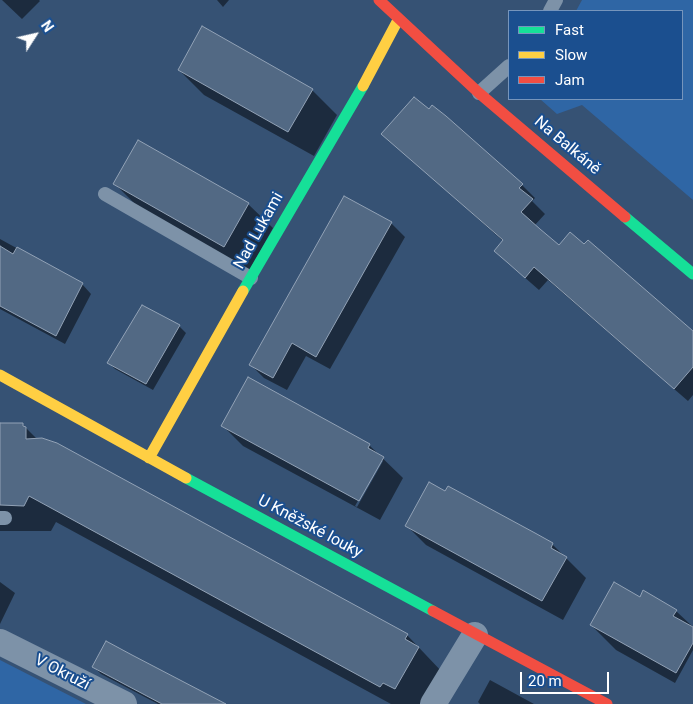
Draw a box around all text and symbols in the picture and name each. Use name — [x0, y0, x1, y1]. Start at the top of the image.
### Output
north arrow — [10, 10, 60, 60]
legend — [508, 10, 683, 100]
text: N — [38, 18, 57, 35]
text: Fast — [555, 21, 584, 39]
text: Slow — [555, 46, 587, 64]
text: Jam — [555, 71, 585, 89]
street label: Na Balkáně — [530, 113, 604, 179]
street label: Nad Lukami — [230, 189, 288, 273]
street label: U Kněžské louky — [254, 491, 366, 563]
street label: V Okruží — [31, 651, 93, 695]
scale bar — [523, 662, 612, 694]
text: 20 m — [528, 672, 562, 690]

